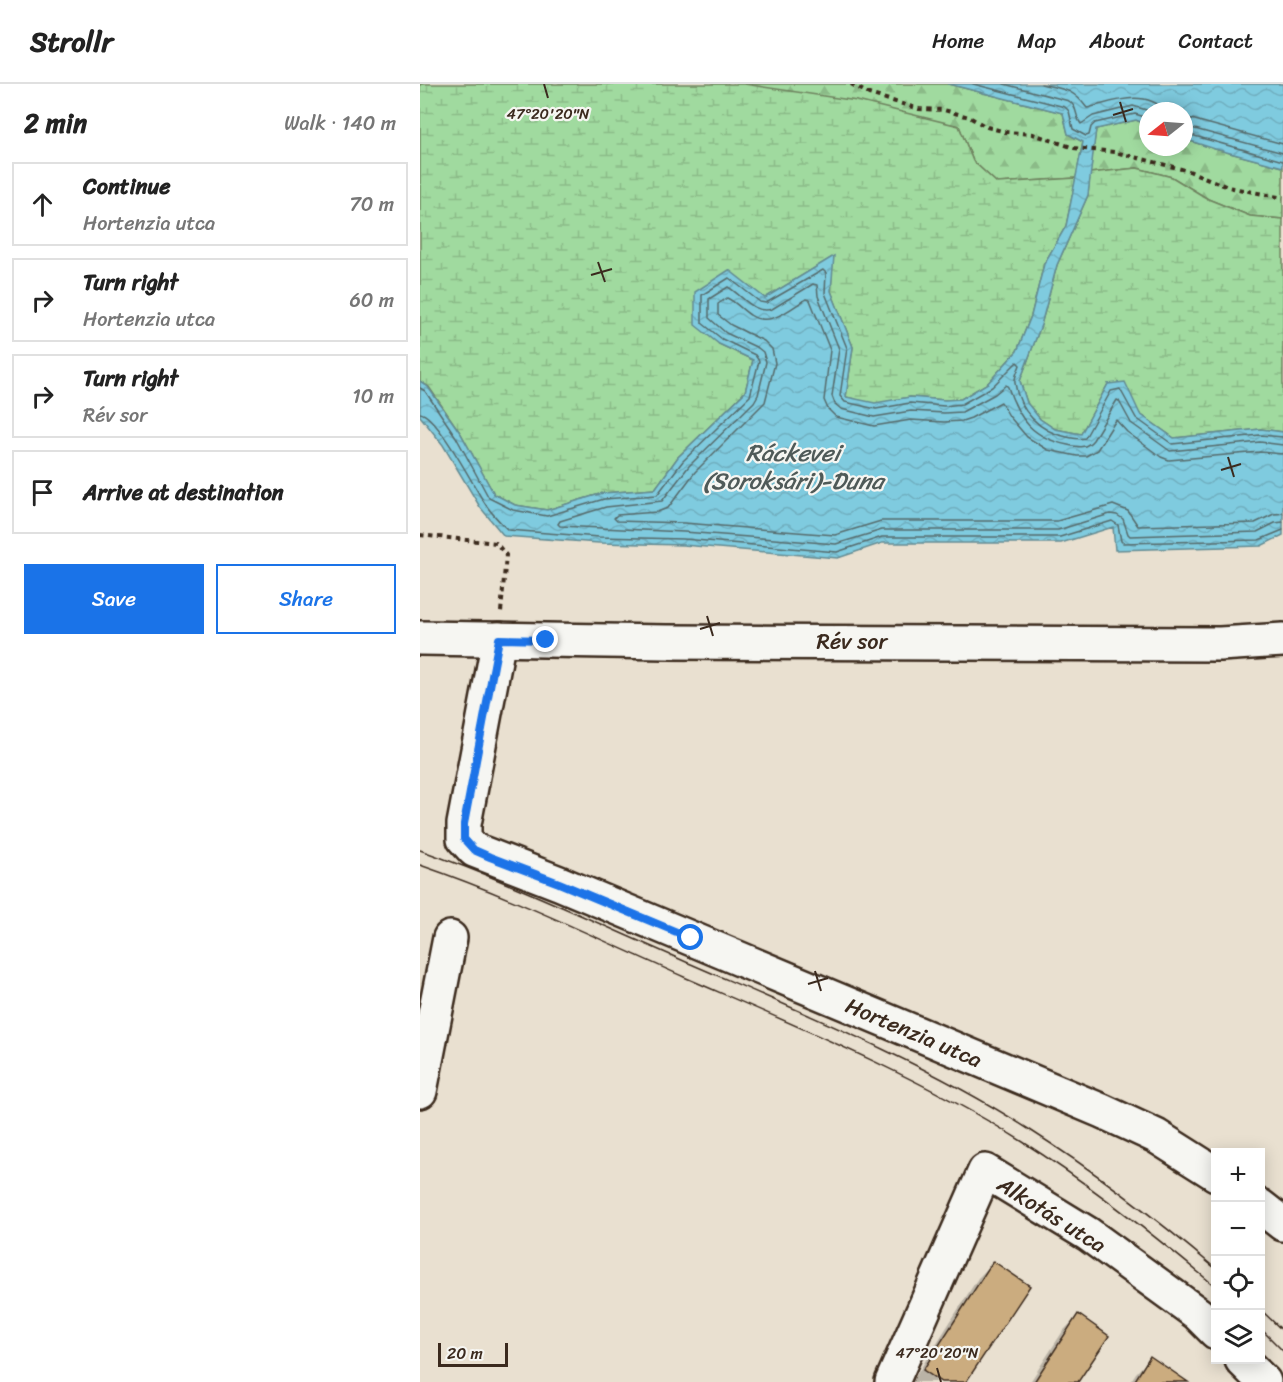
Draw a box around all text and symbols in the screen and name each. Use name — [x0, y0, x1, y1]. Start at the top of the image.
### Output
text: Strollr — [30, 17, 113, 66]
text: Home — [932, 22, 984, 60]
text: Map — [1017, 22, 1056, 60]
text: About — [1089, 22, 1146, 60]
text: Contact — [1179, 22, 1253, 60]
text: 2 min — [24, 100, 87, 146]
text: 47°20'20"N — [507, 101, 590, 127]
north arrow — [1139, 102, 1193, 156]
text: Walk · 140 m — [284, 106, 396, 141]
text: Continue — [83, 167, 171, 206]
text: 70 m — [349, 187, 394, 222]
icon: ahead — [26, 188, 59, 221]
text: Hortenzia utca — [83, 206, 215, 241]
text: Turn right — [83, 263, 178, 302]
text: 60 m — [349, 283, 394, 318]
icon: right — [26, 284, 59, 317]
text: Hortenzia utca — [83, 302, 215, 337]
text: Turn right — [83, 359, 178, 398]
text: 10 m — [352, 379, 394, 414]
icon: right — [26, 380, 59, 413]
text: Rév sor — [83, 398, 147, 433]
water label: Ráckevei (Soroksári)-Duna — [703, 432, 886, 502]
text: Arrive at destination — [83, 473, 284, 512]
icon: arrive — [26, 476, 59, 509]
button: Save — [24, 564, 204, 634]
button: Share — [216, 564, 396, 634]
street label: Rév sor — [817, 622, 888, 661]
route end — [532, 626, 558, 652]
route start — [677, 924, 703, 950]
street label: Hortenzia utca — [839, 986, 988, 1079]
map controls — [1211, 1148, 1265, 1364]
button: + — [1211, 1148, 1265, 1202]
street label: Alkotás utca — [989, 1165, 1114, 1263]
button: − — [1211, 1202, 1265, 1256]
button: locate — [1211, 1256, 1265, 1310]
button: layers — [1211, 1310, 1265, 1364]
text: 20 m — [447, 1339, 483, 1368]
scale bar — [438, 1340, 508, 1368]
text: 47°20'20"N — [896, 1340, 979, 1366]

